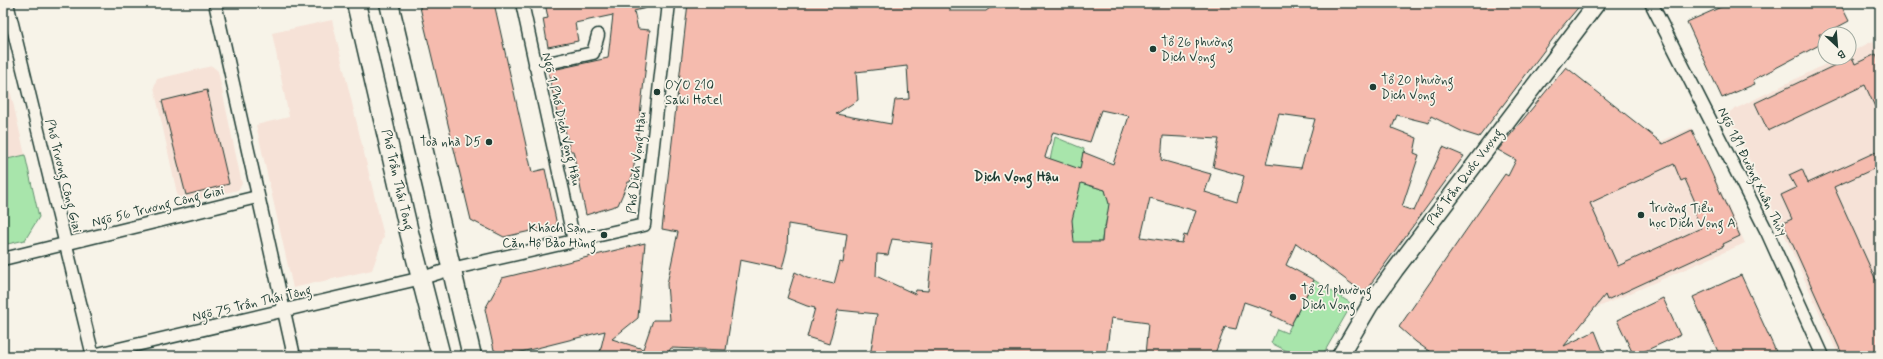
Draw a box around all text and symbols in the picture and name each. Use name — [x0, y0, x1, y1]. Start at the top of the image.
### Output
north arrow — [1817, 26, 1857, 66]
place label: Tổ 26 phường Dịch Vọng — [1161, 34, 1233, 68]
marker: Tổ 26 phường Dịch Vọng — [1148, 44, 1158, 54]
text: B — [1835, 46, 1847, 62]
street label: Ngõ 1 Phố Dịch Vọng Hậu — [535, 51, 585, 188]
place label: Tổ 20 phường Dịch Vọng — [1381, 72, 1454, 106]
place label: OYO 210 Saki Hotel — [665, 77, 722, 109]
marker: Tổ 20 phường Dịch Vọng — [1368, 82, 1378, 92]
marker: OYO 210 Saki Hotel — [652, 87, 662, 97]
street label: Ngõ 181 Đường Xuân Thủy — [1712, 105, 1791, 240]
street label: Phố Dịch Vọng Hậu — [623, 111, 653, 215]
street label: Phố Trương Công Giai — [39, 117, 85, 235]
street label: Phố Trần Quốc Vượng — [1423, 125, 1508, 230]
street label: Phố Trần Thái Tông — [375, 128, 417, 233]
place label: Toà nhà D5 — [420, 134, 481, 151]
marker: Toà nhà D5 — [484, 137, 494, 147]
district label: Dịch Vọng Hậu — [974, 168, 1059, 189]
street label: Ngõ 56 Trương Công Giai — [90, 182, 226, 234]
place label: Trường Tiểu học Dịch Vọng A — [1649, 200, 1736, 234]
marker: Trường Tiểu học Dịch Vọng A — [1636, 210, 1646, 220]
place label: Khách Sạn - Căn Hộ Bảo Hùng — [502, 220, 596, 254]
marker: Khách Sạn - Căn Hộ Bảo Hùng — [599, 230, 609, 240]
street label: Ngõ 75 Trần Thái Tông — [191, 282, 314, 328]
place label: Tổ 21 phường Dịch Vọng — [1301, 282, 1372, 316]
marker: Tổ 21 phường Dịch Vọng — [1288, 292, 1298, 302]

